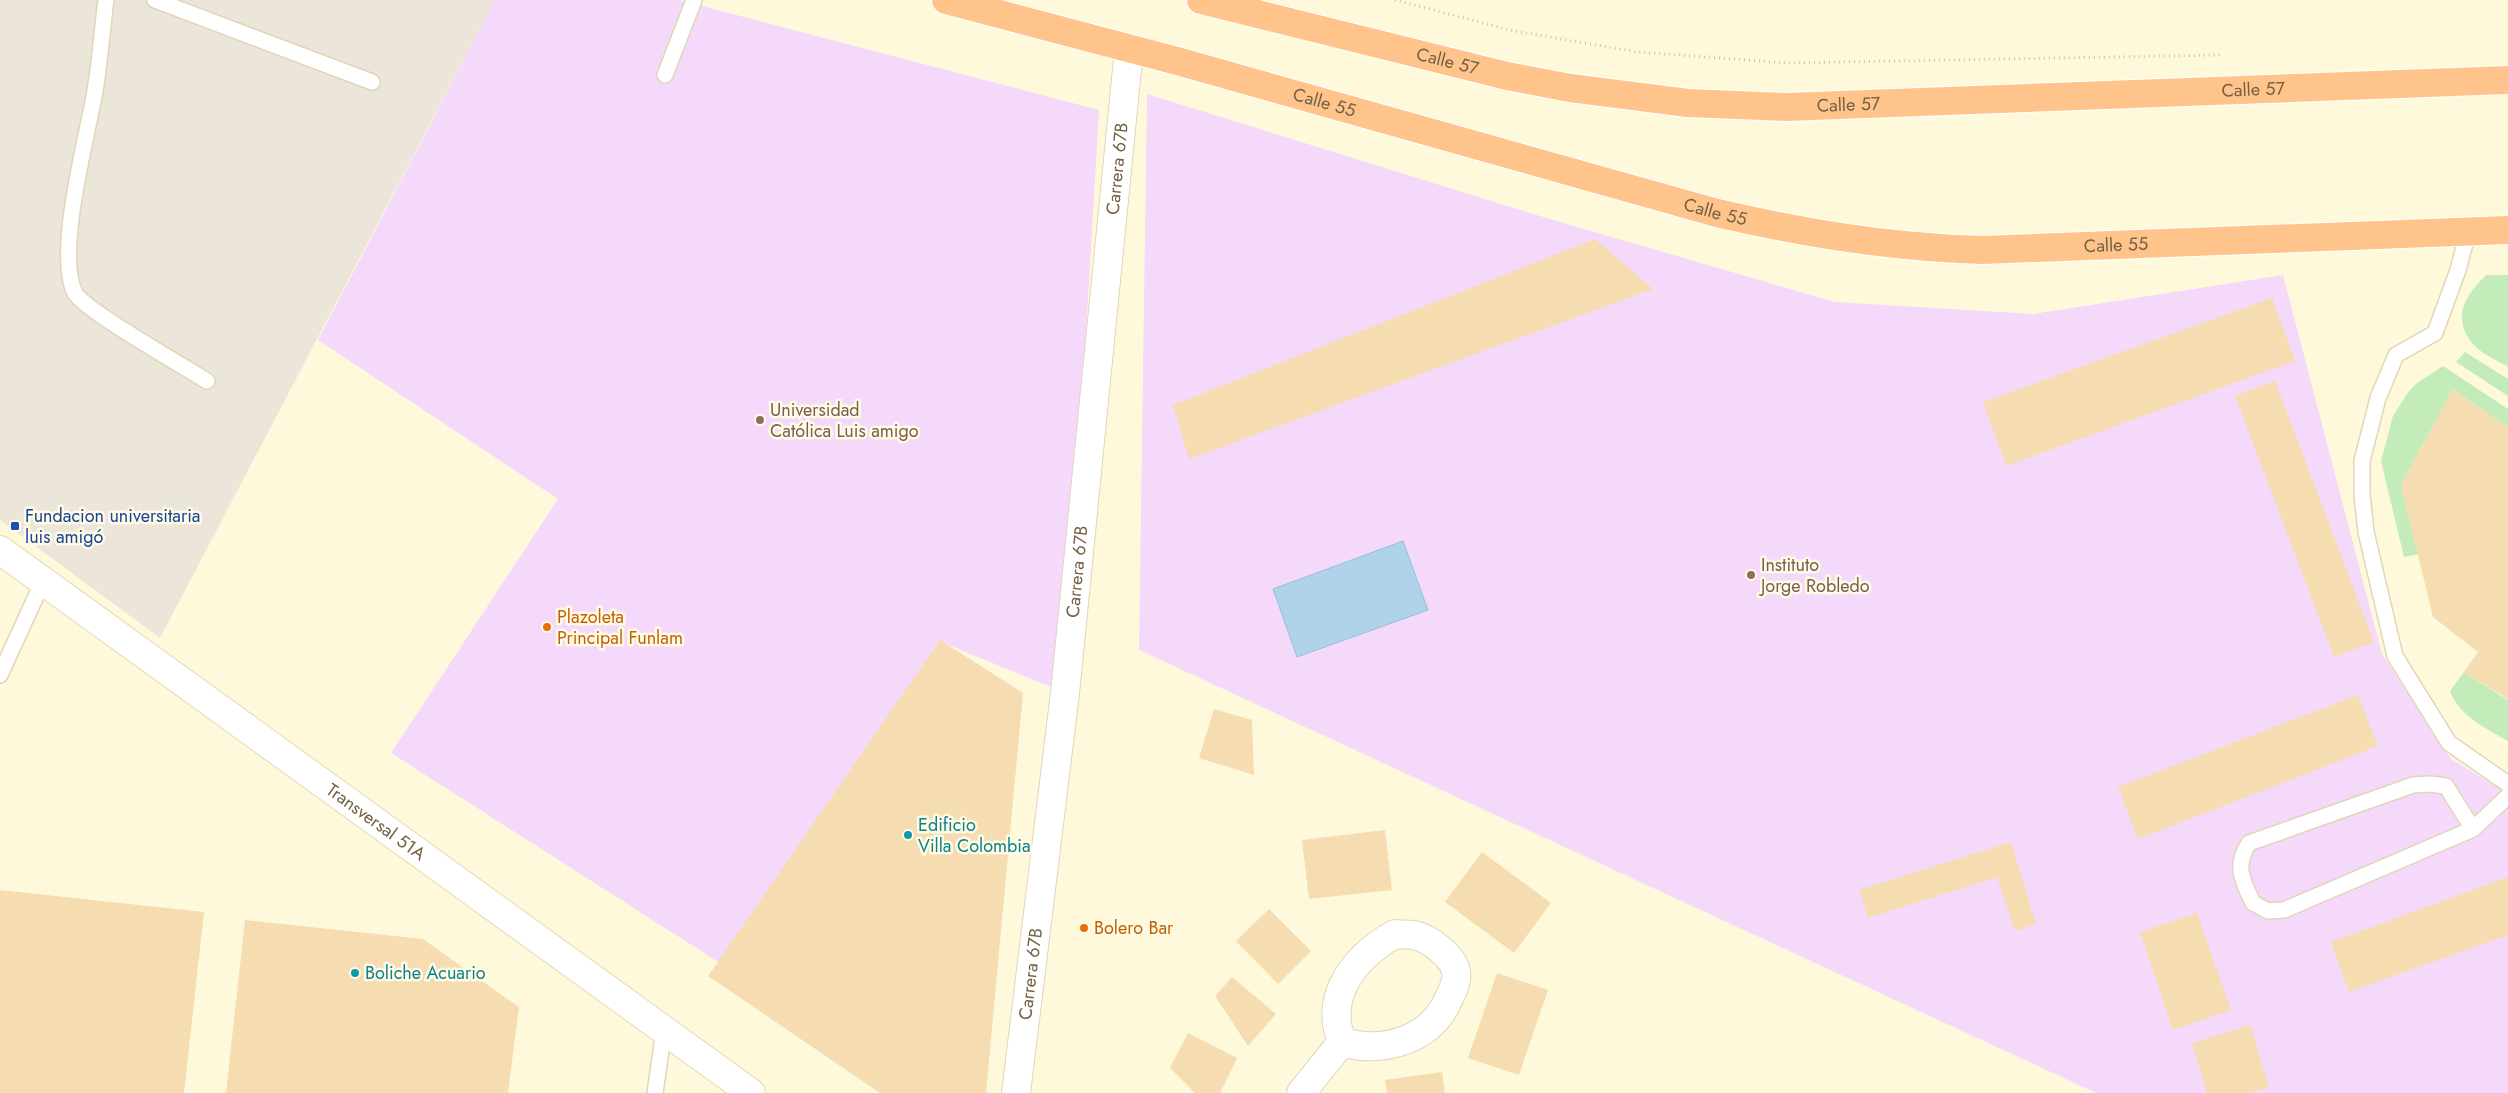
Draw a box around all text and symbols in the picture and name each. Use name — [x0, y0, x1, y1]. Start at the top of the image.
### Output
street label: Calle 57 — [1414, 41, 1482, 82]
street label: Calle 57 — [2221, 75, 2286, 104]
street label: Calle 55 — [1290, 81, 1359, 124]
street label: Calle 57 — [1816, 90, 1881, 119]
street label: Carrera 67B — [1100, 121, 1135, 216]
street label: Calle 55 — [1681, 191, 1749, 232]
street label: Calle 55 — [2083, 231, 2149, 259]
place label: Universidad Católica Luis amigo — [770, 397, 919, 444]
marker: Universidad Católica Luis amigo — [754, 414, 766, 426]
place label: Fundacion universitaria luis amigó — [25, 503, 201, 550]
marker: Fundacion universitaria luis amigó — [9, 520, 21, 532]
street label: Carrera 67B — [1060, 524, 1095, 619]
place label: Instituto Jorge Robledo — [1759, 552, 1870, 599]
marker: Instituto Jorge Robledo — [1745, 569, 1757, 581]
place label: Plazoleta Principal Funlam — [557, 604, 683, 651]
marker: Plazoleta Principal Funlam — [541, 621, 553, 633]
street label: Transversal 51A — [321, 777, 431, 867]
place label: Edificio Villa Colombia — [918, 812, 1031, 859]
marker: Edificio Villa Colombia — [902, 829, 914, 841]
place label: Bolero Bar — [1094, 915, 1174, 941]
marker: Bolero Bar — [1078, 922, 1090, 934]
street label: Carrera 67B — [1012, 926, 1049, 1021]
place label: Boliche Acuario — [365, 960, 486, 986]
marker: Boliche Acuario — [349, 967, 361, 979]

